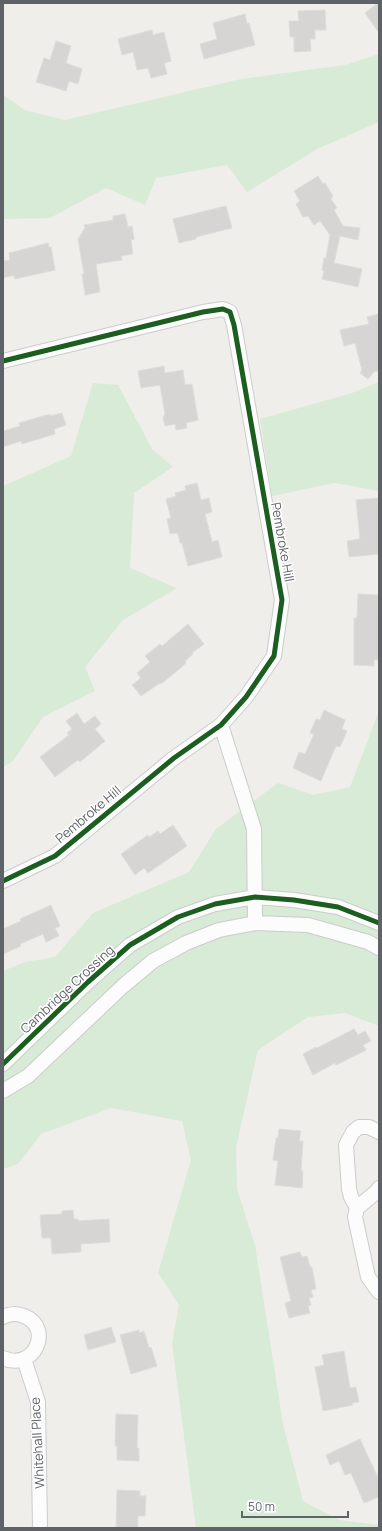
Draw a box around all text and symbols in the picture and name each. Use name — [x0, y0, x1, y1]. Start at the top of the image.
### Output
street label: Pembroke Hill — [267, 501, 299, 583]
street label: Pembroke Hill — [51, 781, 125, 847]
street label: Cambridge Crossing — [16, 941, 118, 1037]
street label: Whitehall Place — [26, 1396, 48, 1489]
scale bar — [242, 1493, 348, 1519]
text: 50 m — [248, 1498, 275, 1515]

